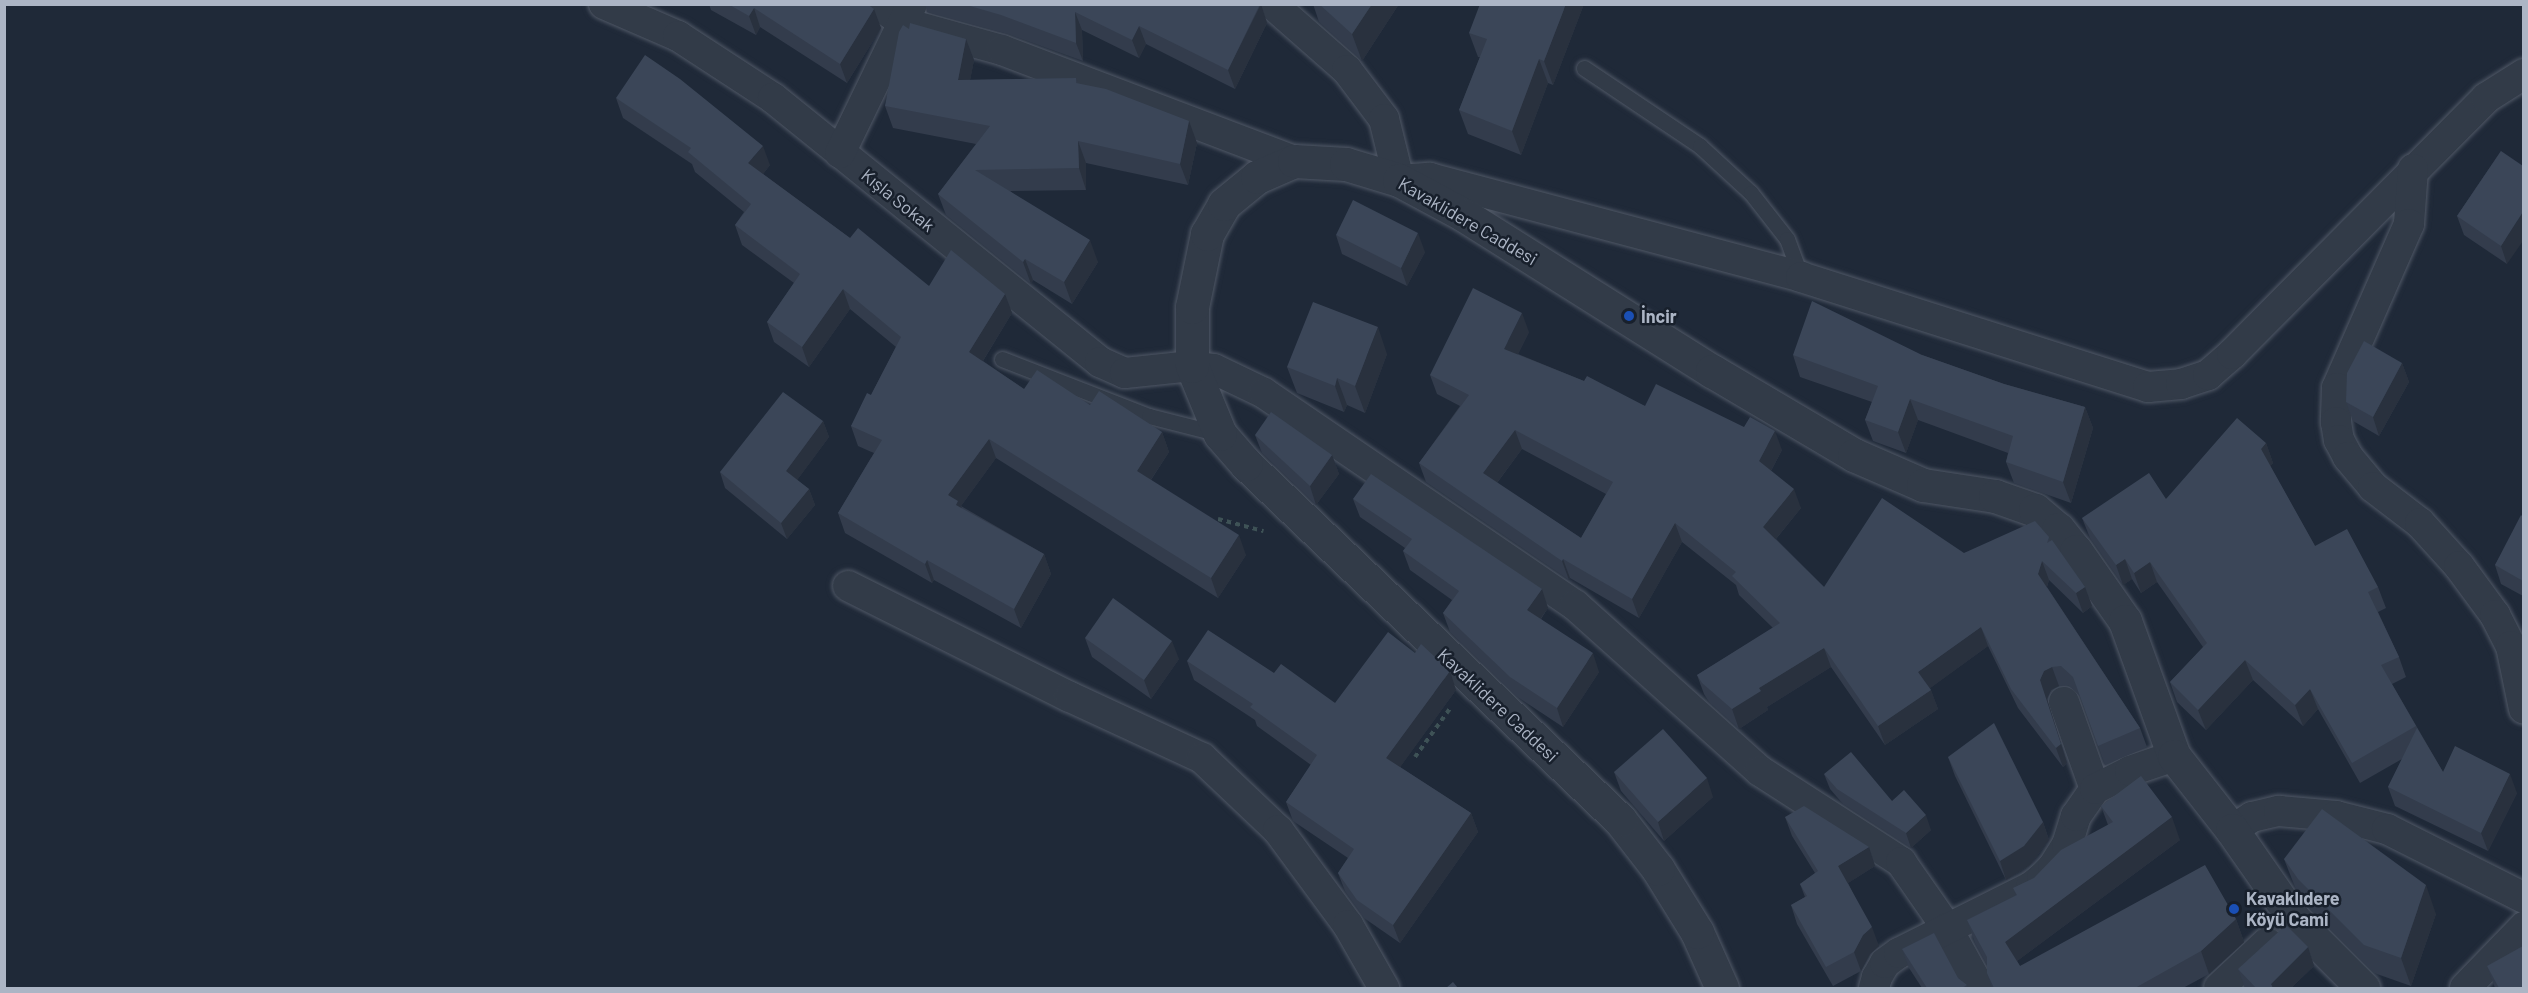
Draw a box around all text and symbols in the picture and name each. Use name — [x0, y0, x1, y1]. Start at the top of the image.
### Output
street label: Kışla Sokak — [857, 164, 939, 236]
street label: Kavaklidere Caddesi — [1395, 172, 1541, 270]
place label: İncir — [1641, 305, 1677, 327]
marker: İncir — [1622, 309, 1636, 323]
street label: Kavaklidere Caddesi — [1433, 644, 1563, 766]
place label: Kavaklıdere Köyü Cami — [2246, 888, 2340, 930]
marker: Kavaklıdere Köyü Cami — [2227, 902, 2241, 916]

